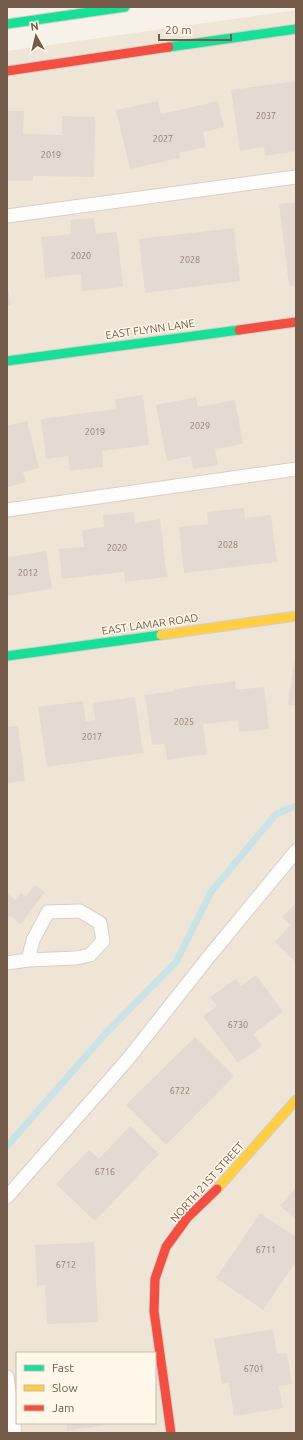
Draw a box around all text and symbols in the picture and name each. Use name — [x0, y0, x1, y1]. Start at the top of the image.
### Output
north arrow — [16, 16, 56, 56]
scale bar — [159, 16, 231, 42]
text: N — [30, 20, 40, 33]
text: 20 m — [165, 23, 192, 36]
house number: 2037 — [256, 111, 276, 121]
house number: 2027 — [153, 134, 173, 144]
house number: 2019 — [41, 150, 61, 160]
house number: 2020 — [71, 251, 91, 261]
house number: 2028 — [180, 255, 200, 265]
street label: EAST FLYNN LANE — [105, 317, 195, 341]
house number: 2029 — [190, 421, 210, 431]
house number: 2019 — [85, 427, 105, 437]
house number: 2028 — [218, 540, 238, 550]
house number: 2020 — [107, 543, 127, 553]
house number: 2012 — [18, 568, 38, 578]
street label: EAST LAMAR ROAD — [101, 611, 199, 637]
house number: 2025 — [174, 717, 194, 727]
house number: 2017 — [82, 732, 102, 742]
house number: 6730 — [228, 1020, 248, 1030]
house number: 6722 — [170, 1086, 190, 1096]
street label: NORTH 21ST STREET — [168, 1140, 246, 1224]
house number: 6716 — [95, 1167, 115, 1177]
house number: 6711 — [256, 1245, 276, 1255]
house number: 6712 — [56, 1260, 76, 1270]
legend — [16, 1352, 156, 1424]
text: Fast — [52, 1361, 74, 1374]
house number: 6701 — [244, 1364, 264, 1374]
text: Slow — [52, 1381, 78, 1394]
text: Jam — [52, 1401, 74, 1414]

